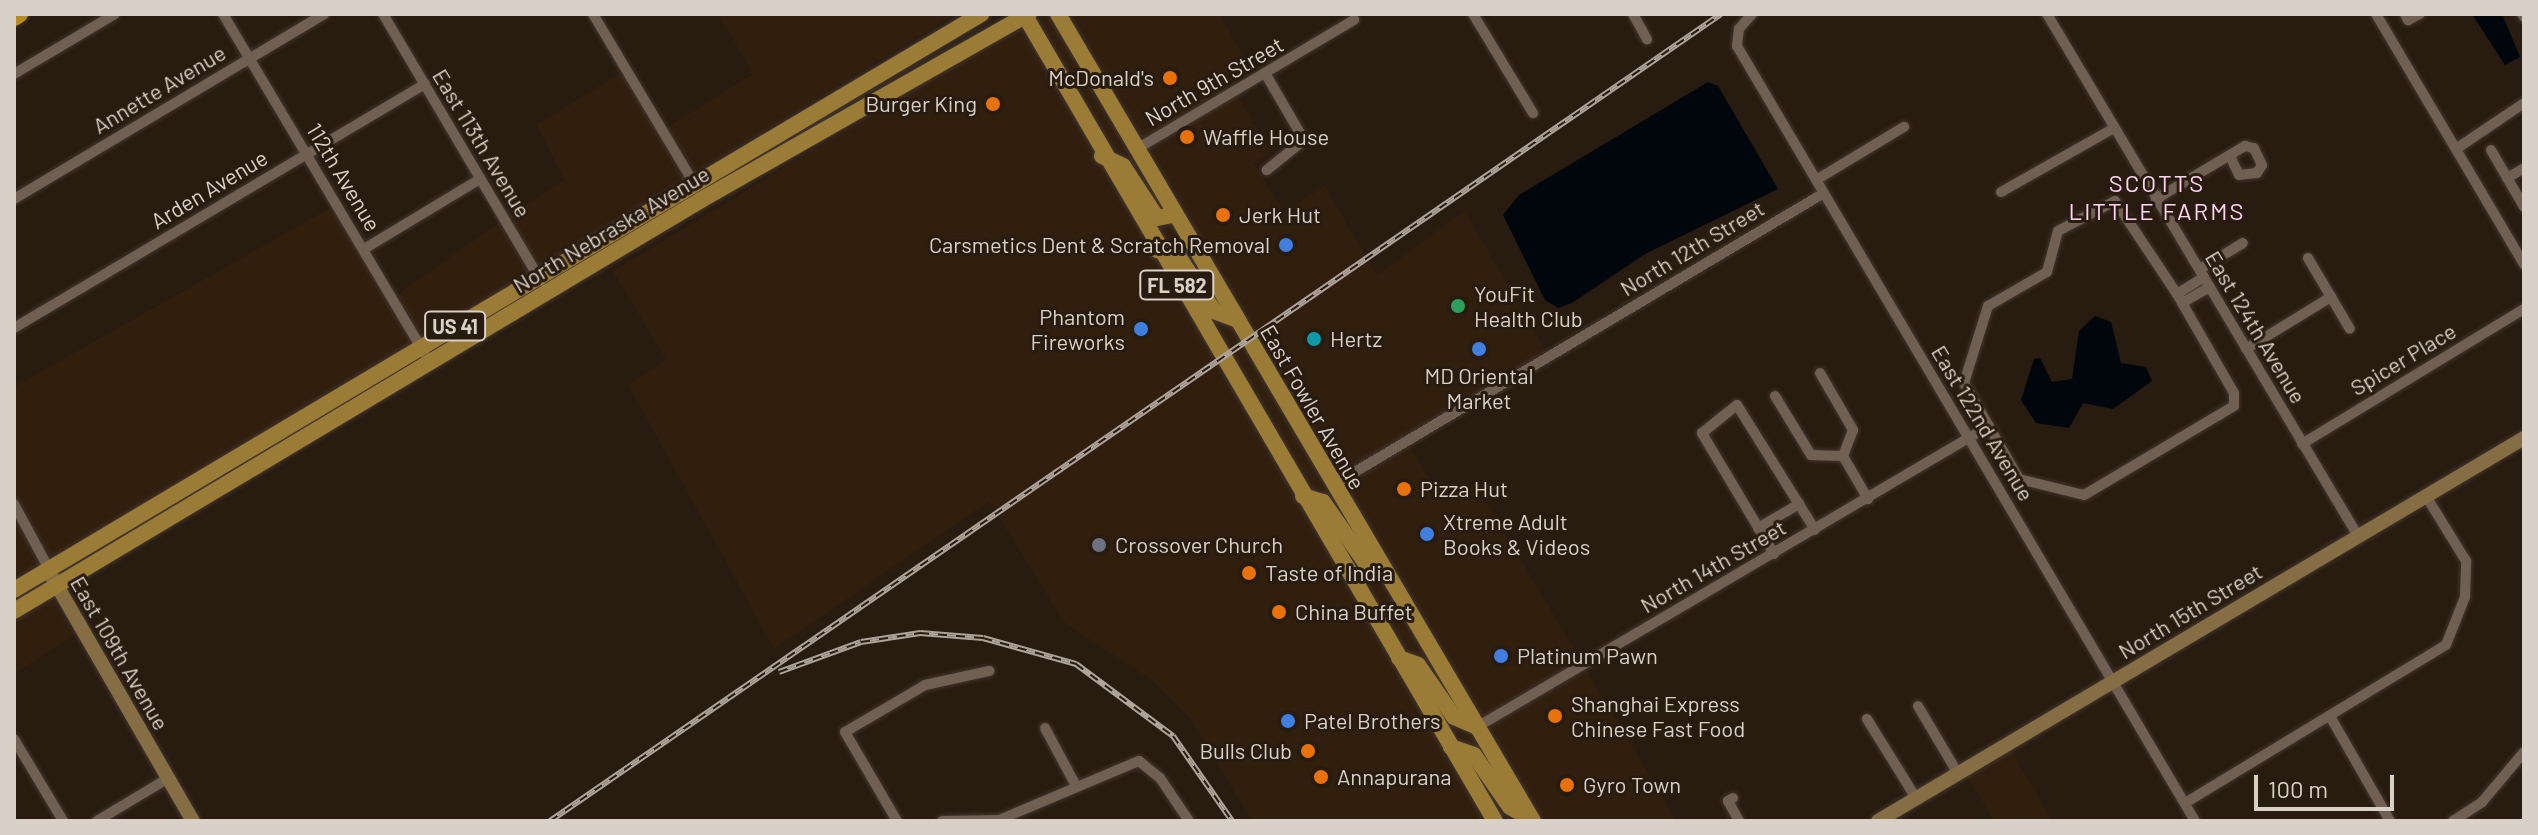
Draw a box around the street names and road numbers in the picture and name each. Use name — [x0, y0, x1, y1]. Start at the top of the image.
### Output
street label: North 9th Street — [1140, 31, 1288, 131]
street label: Annette Avenue — [88, 39, 230, 139]
street label: East 113th Avenue — [427, 64, 537, 222]
street label: 112th Avenue — [301, 118, 387, 236]
street label: Arden Avenue — [146, 144, 272, 234]
street label: North Nebraska Avenue — [508, 160, 714, 298]
street label: North 12th Street — [1615, 195, 1769, 301]
street label: East 124th Avenue — [2200, 246, 2312, 408]
road number: FL 582 — [1139, 269, 1215, 301]
road number: US 41 — [423, 310, 487, 342]
street label: Spicer Place — [2345, 317, 2461, 401]
street label: East Fowler Avenue — [1255, 320, 1371, 494]
street label: East 122nd Avenue — [1926, 340, 2040, 506]
street label: North 14th Street — [1636, 514, 1790, 618]
street label: North 15th Street — [2113, 558, 2267, 664]
street label: East 109th Avenue — [65, 571, 175, 735]

